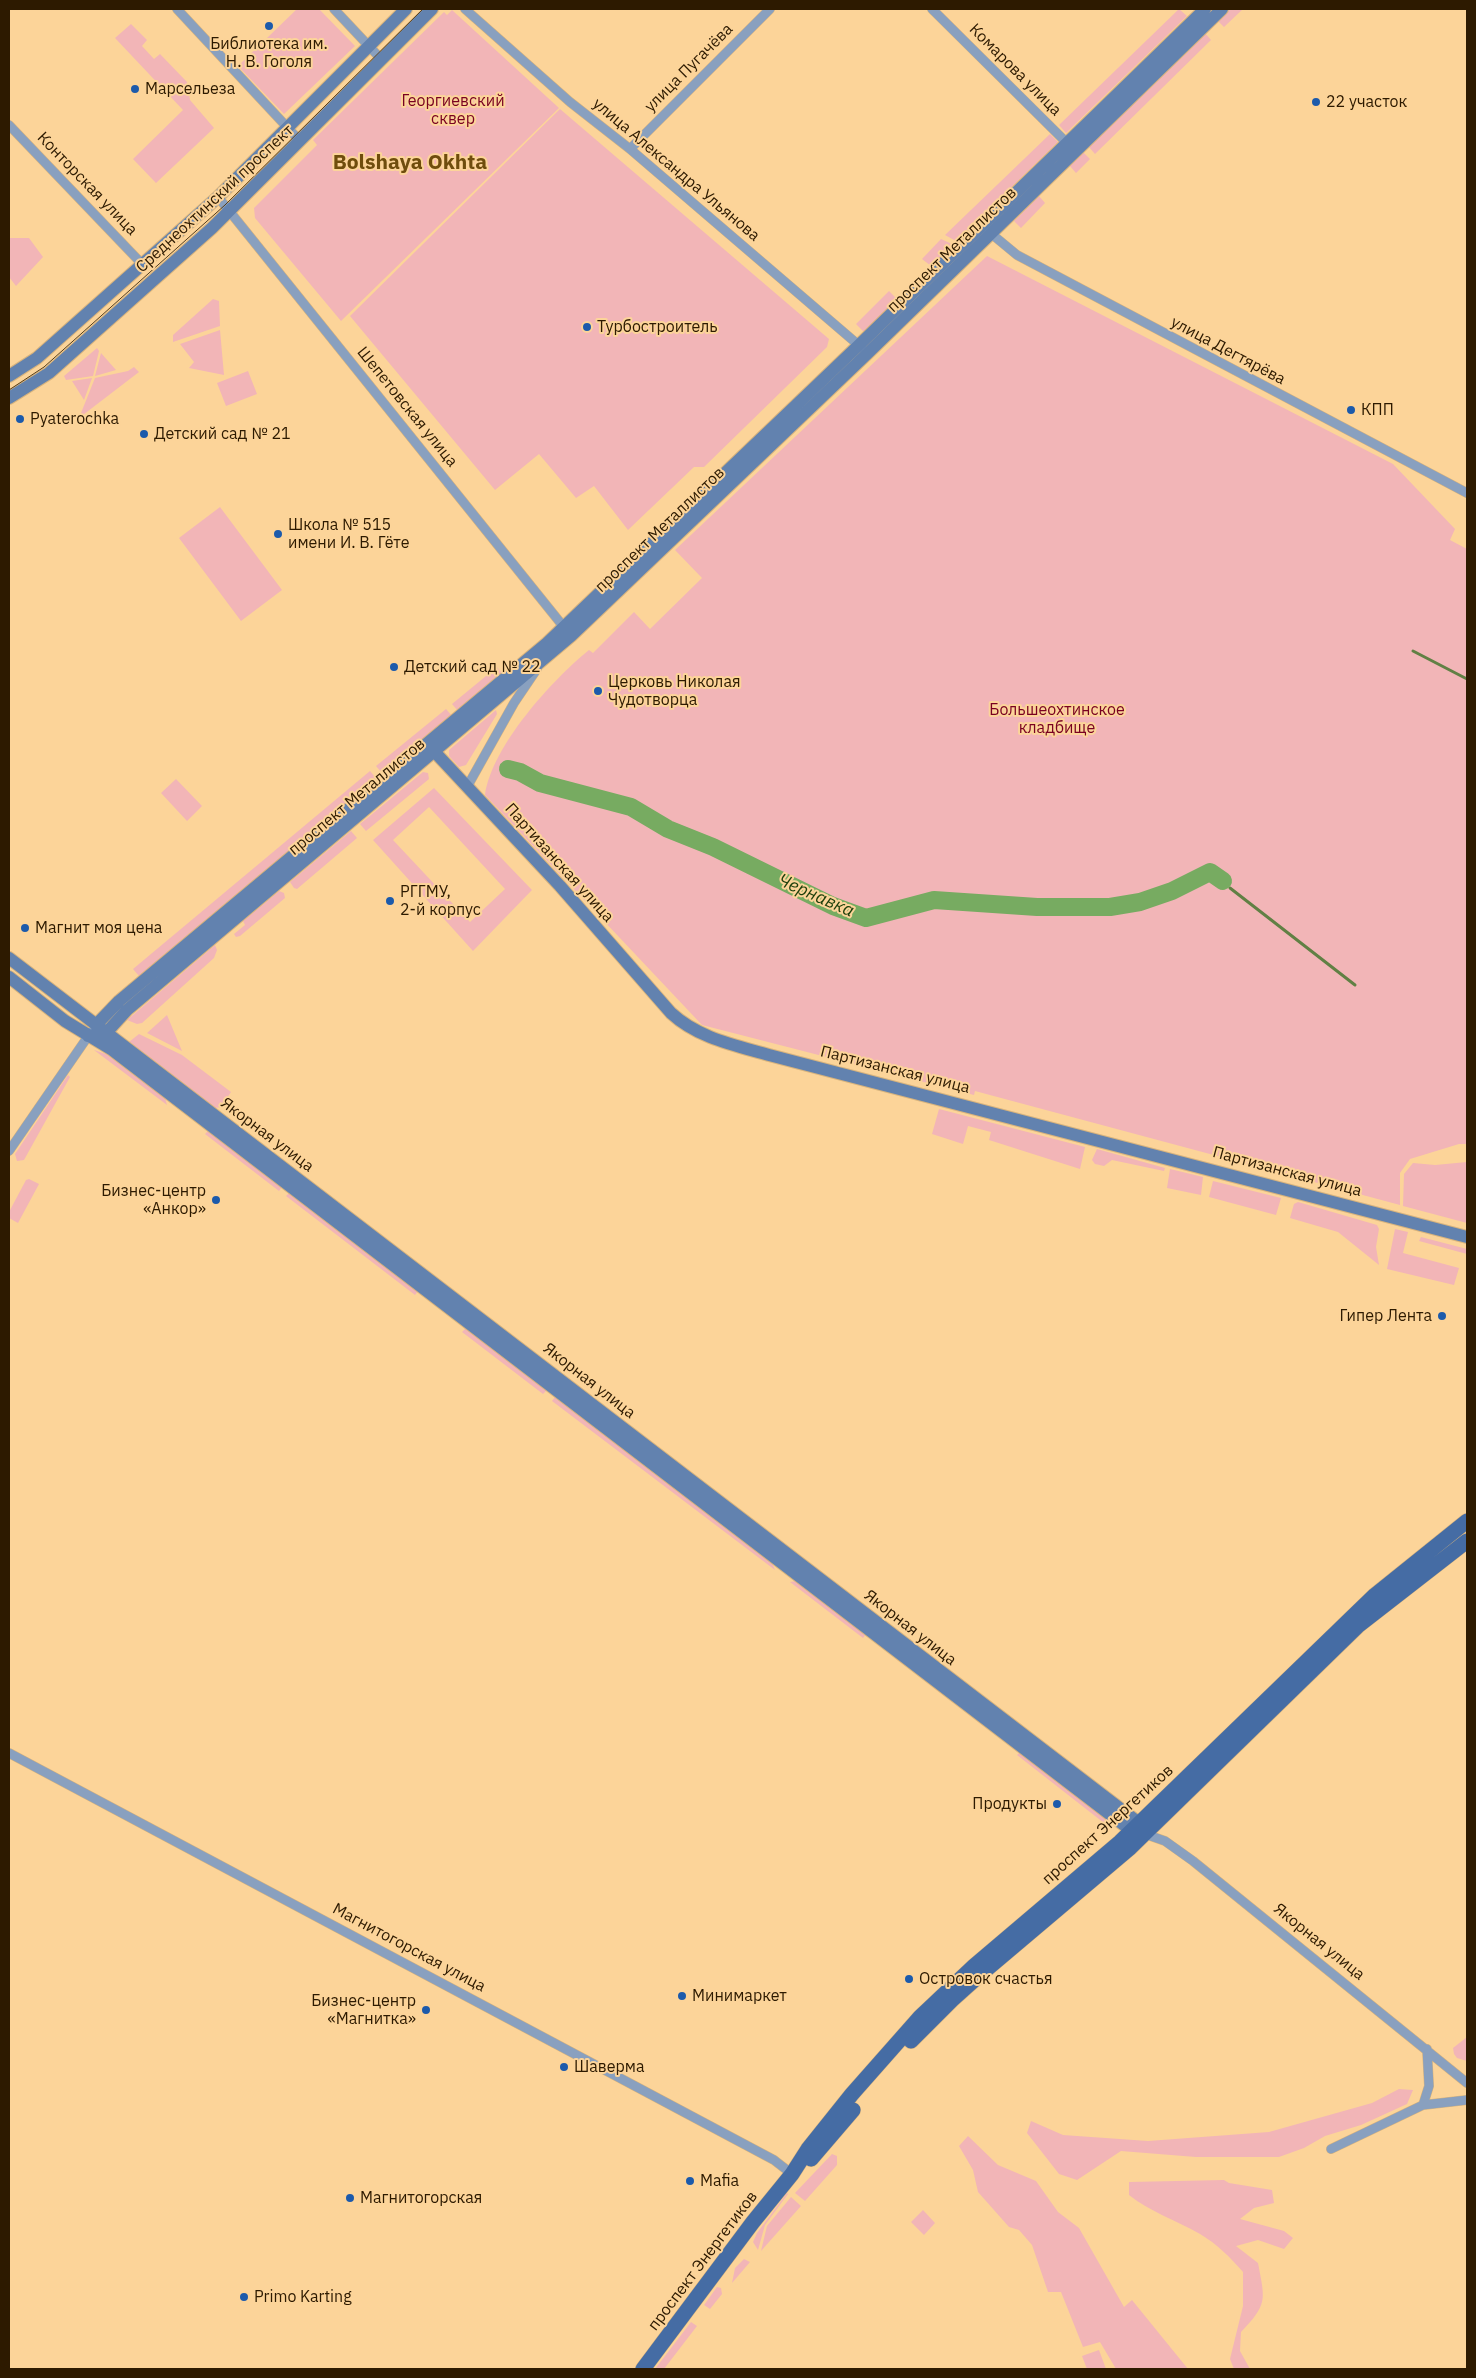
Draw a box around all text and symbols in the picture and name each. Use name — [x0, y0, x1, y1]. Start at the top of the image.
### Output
marker: Библиотека им. Н. В. Гоголя — [263, 20, 275, 32]
street label: улица Пугачёва — [641, 20, 737, 116]
street label: Комарова улица — [965, 20, 1065, 120]
place label: Библиотека им. Н. В. Гоголя — [210, 34, 328, 72]
place label: Марсельеза — [145, 79, 235, 99]
marker: Марсельеза — [129, 83, 141, 95]
park label: Георгиевский сквер — [401, 91, 505, 129]
place label: 22 участок — [1326, 92, 1407, 112]
street label: улица Александра Ульянова — [589, 94, 763, 246]
marker: 22 участок — [1310, 96, 1322, 108]
street label: Среднеохтинский проспект — [132, 121, 298, 277]
street label: Конторская улица — [33, 128, 141, 240]
district label: Bolshaya Okhta — [333, 150, 487, 176]
street label: проспект Металлистов — [883, 183, 1021, 317]
street label: улица Дегтярёва — [1167, 313, 1289, 389]
place label: Турбостроитель — [597, 317, 718, 337]
marker: Турбостроитель — [581, 321, 593, 333]
street label: Шепетовская улица — [353, 343, 461, 471]
place label: КПП — [1361, 400, 1394, 420]
marker: КПП — [1345, 404, 1357, 416]
place label: Pyaterochka — [30, 409, 119, 429]
marker: Pyaterochka — [14, 413, 26, 425]
place label: Детский сад № 21 — [154, 424, 291, 444]
marker: Детский сад № 21 — [138, 428, 150, 440]
street label: проспект Металлистов — [591, 463, 729, 597]
place label: Школа № 515 имени И. В. Гёте — [288, 515, 409, 553]
marker: Школа № 515 имени И. В. Гёте — [272, 528, 284, 540]
place label: Детский сад № 22 — [404, 657, 541, 677]
marker: Детский сад № 22 — [388, 661, 400, 673]
place label: Церковь Николая Чудотворца — [608, 672, 740, 710]
marker: Церковь Николая Чудотворца — [592, 685, 604, 697]
park label: Большеохтинское кладбище — [989, 700, 1125, 738]
street label: проспект Металлистов — [285, 734, 429, 860]
street label: Партизанская улица — [501, 800, 617, 926]
water label: Чернавка — [775, 870, 857, 922]
place label: РГГМУ, 2-й корпус — [400, 882, 481, 920]
marker: РГГМУ, 2-й корпус — [384, 895, 396, 907]
place label: Магнит моя цена — [35, 918, 162, 938]
marker: Магнит моя цена — [19, 922, 31, 934]
street label: Партизанская улица — [818, 1042, 972, 1098]
street label: Якорная улица — [217, 1094, 317, 1176]
street label: Партизанская улица — [1210, 1143, 1364, 1201]
place label: Бизнес-центр «Анкор» — [101, 1181, 206, 1219]
marker: Бизнес-центр «Анкор» — [210, 1194, 222, 1206]
place label: Гипер Лента — [1340, 1306, 1432, 1326]
marker: Гипер Лента — [1436, 1310, 1448, 1322]
street label: Якорная улица — [539, 1339, 639, 1423]
street label: Якорная улица — [860, 1586, 960, 1670]
street label: проспект Энергетиков — [1039, 1761, 1177, 1889]
place label: Продукты — [972, 1794, 1047, 1814]
marker: Продукты — [1051, 1798, 1063, 1810]
street label: Якорная улица — [1270, 1899, 1368, 1985]
street label: Магнитогорская улица — [329, 1900, 489, 1996]
place label: Островок счастья — [919, 1969, 1052, 1989]
marker: Островок счастья — [903, 1973, 915, 1985]
place label: Минимаркет — [692, 1986, 787, 2006]
marker: Минимаркет — [676, 1990, 688, 2002]
place label: Бизнес-центр «Магнитка» — [311, 1991, 416, 2029]
marker: Бизнес-центр «Магнитка» — [420, 2004, 432, 2016]
place label: Шаверма — [574, 2057, 645, 2077]
marker: Шаверма — [558, 2061, 570, 2073]
place label: Mafia — [700, 2171, 739, 2191]
marker: Mafia — [684, 2175, 696, 2187]
street label: проспект Энергетиков — [644, 2187, 762, 2335]
place label: Магнитогорская — [360, 2188, 482, 2208]
marker: Магнитогорская — [344, 2192, 356, 2204]
place label: Primo Karting — [254, 2287, 352, 2307]
marker: Primo Karting — [238, 2291, 250, 2303]

